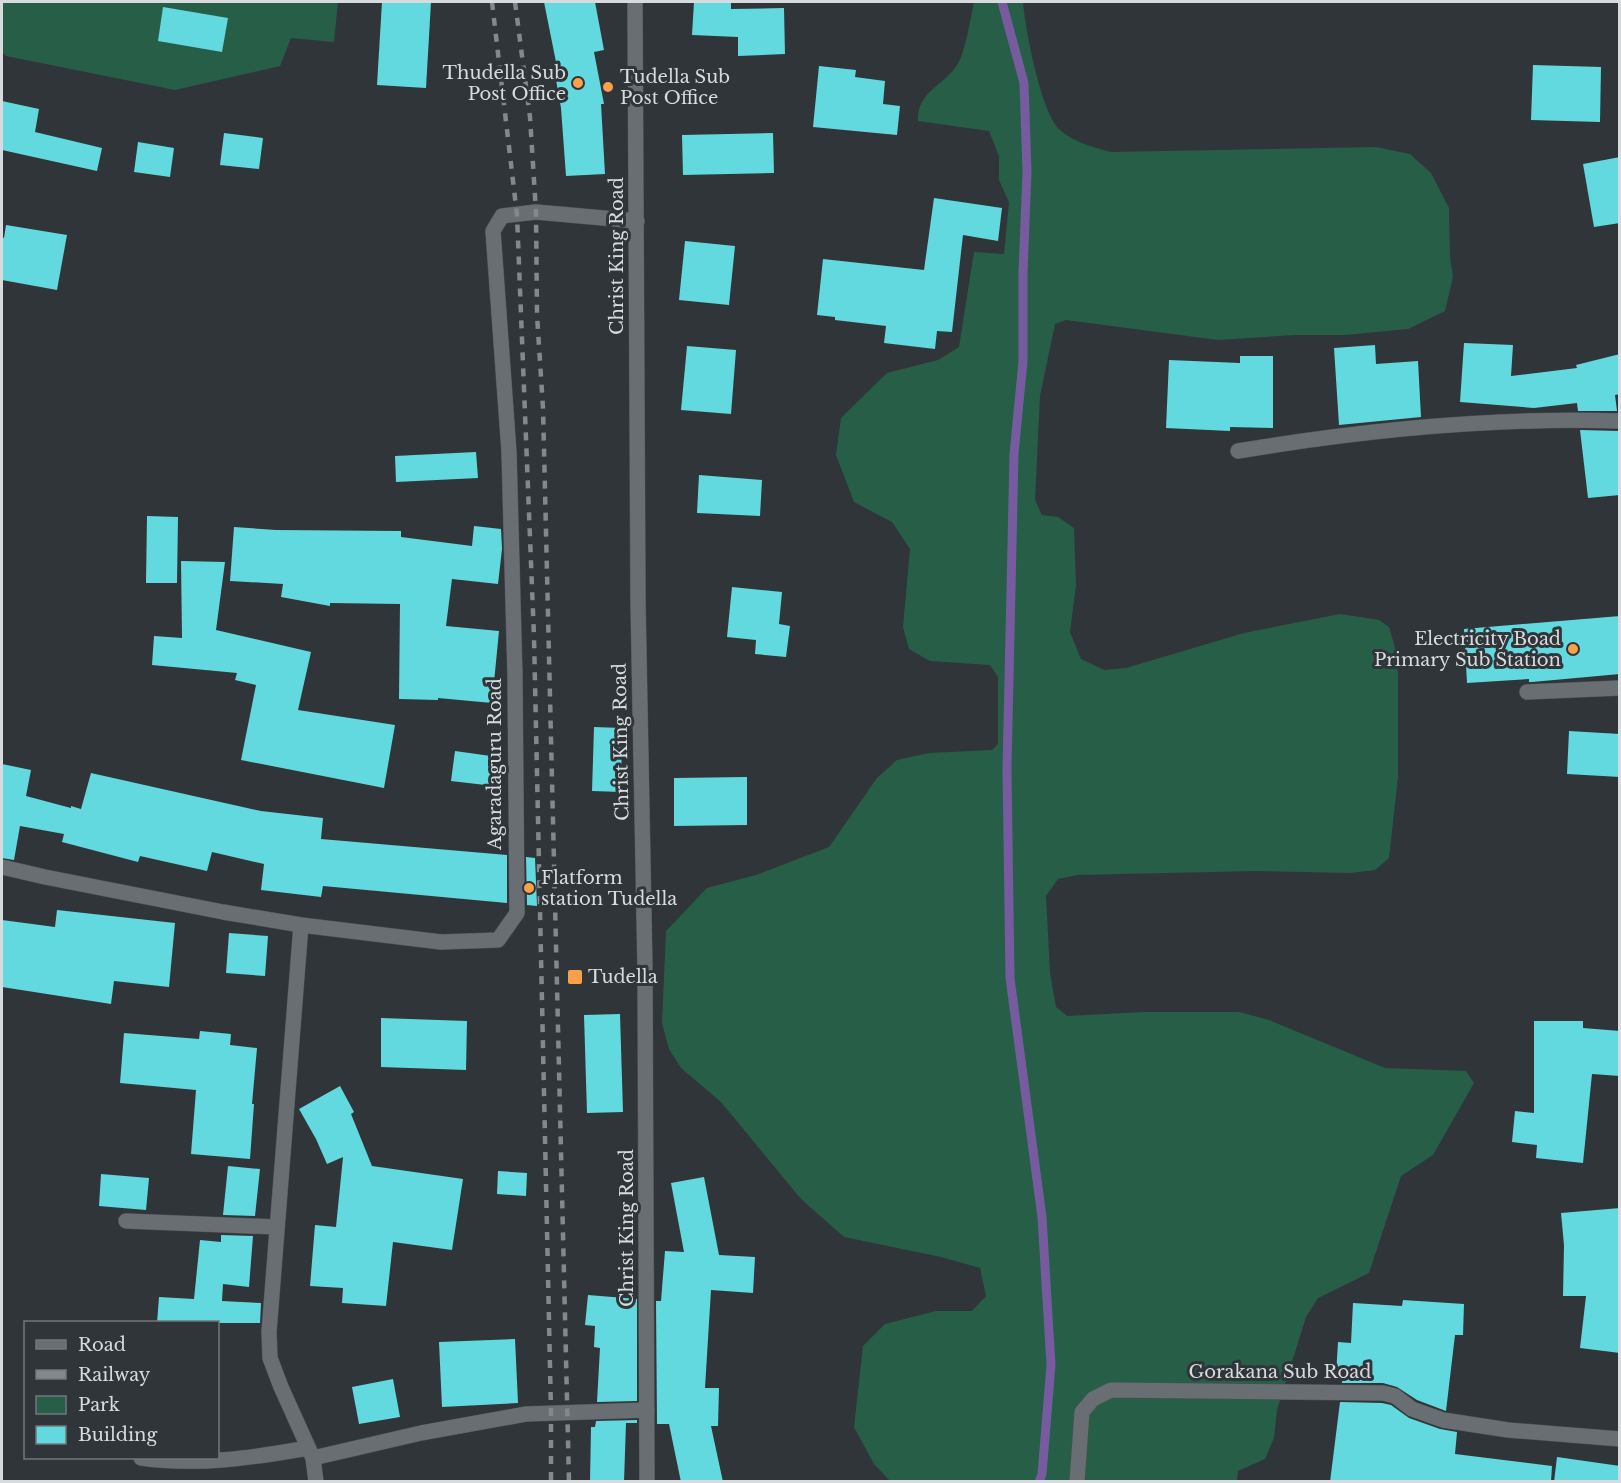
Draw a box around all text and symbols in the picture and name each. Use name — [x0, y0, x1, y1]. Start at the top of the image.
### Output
place label: Thudella Sub Post Office — [443, 62, 566, 105]
place label: Tudella Sub Post Office — [620, 66, 730, 109]
marker: Thudella Sub Post Office — [571, 76, 585, 90]
marker: Tudella Sub Post Office — [601, 80, 615, 94]
street label: Christ King Road — [606, 177, 628, 335]
place label: Electricity Boad Primary Sub Station — [1374, 628, 1561, 671]
marker: Electricity Boad Primary Sub Station — [1566, 642, 1580, 656]
street label: Christ King Road — [609, 663, 633, 821]
street label: Agaradaguru Road — [484, 678, 506, 851]
place label: Flatform station Tudella — [541, 867, 677, 910]
marker: Flatform station Tudella — [522, 881, 536, 895]
place label: Tudella — [588, 966, 658, 988]
marker: Tudella — [566, 968, 584, 986]
street label: Christ King Road — [616, 1149, 638, 1307]
legend — [24, 1321, 219, 1459]
text: Road — [78, 1334, 126, 1356]
street label: Gorakana Sub Road — [1189, 1361, 1371, 1383]
text: Railway — [78, 1364, 151, 1386]
text: Park — [78, 1394, 120, 1416]
text: Building — [78, 1424, 157, 1446]

